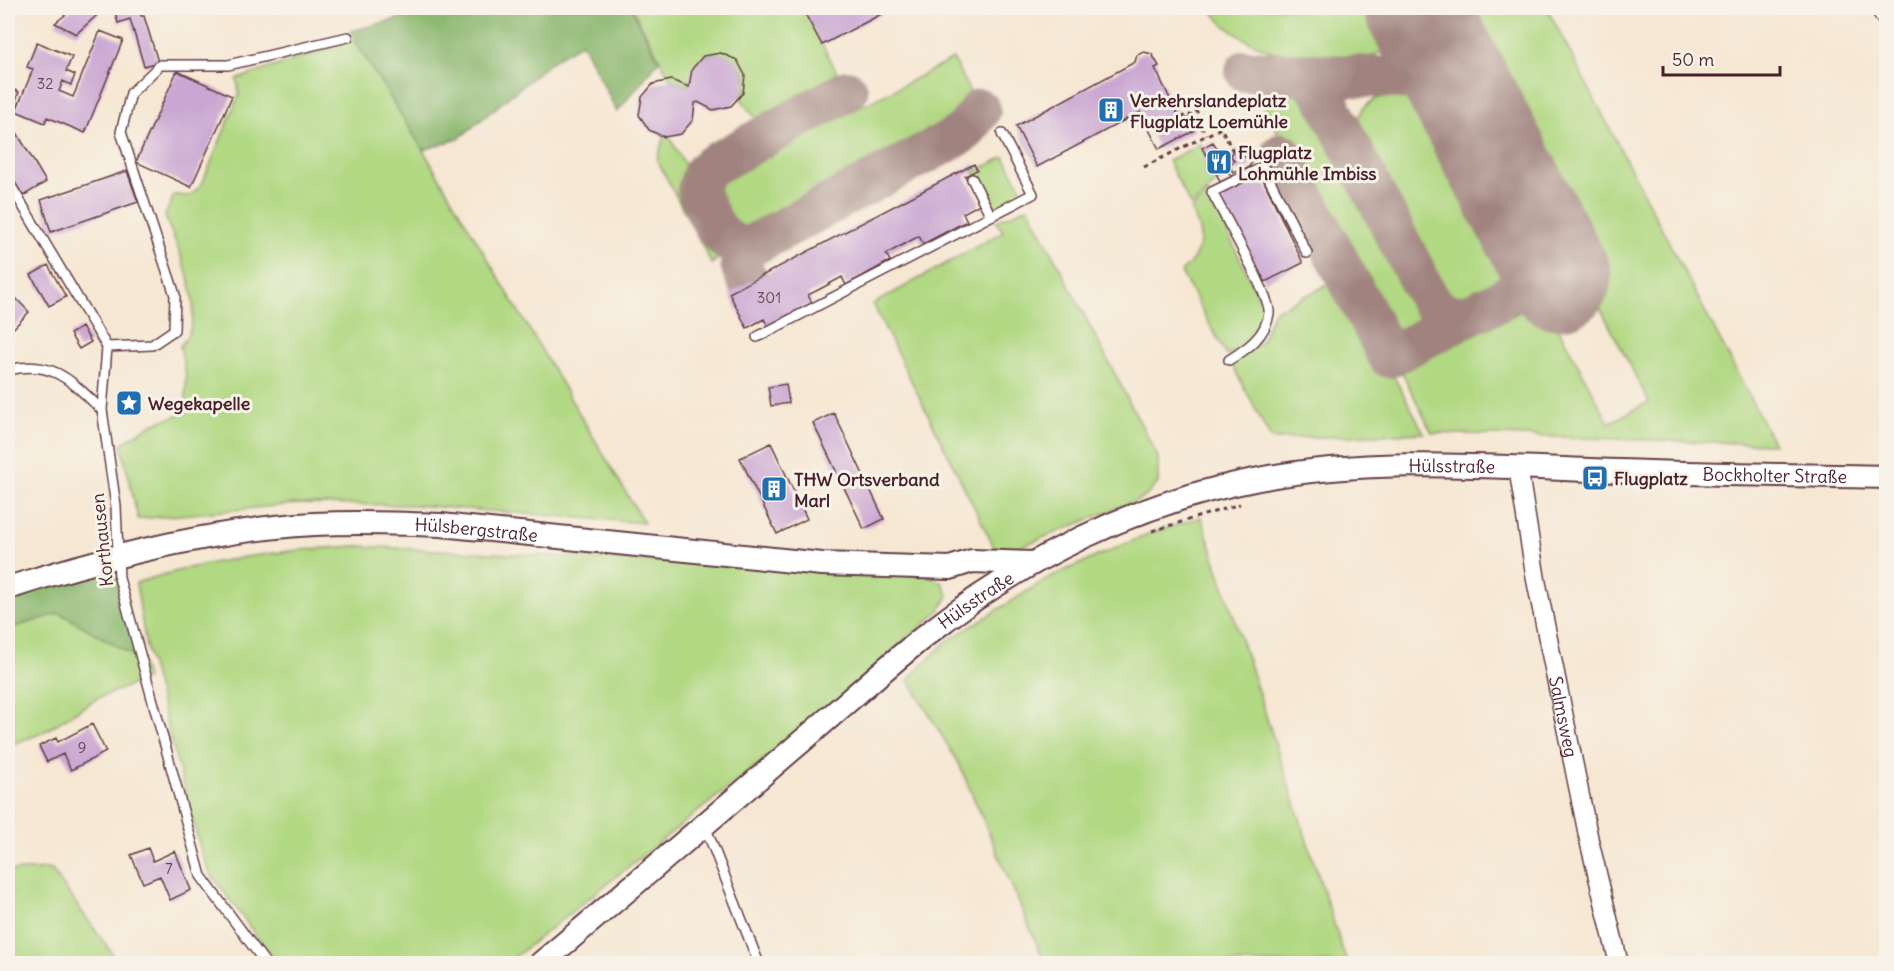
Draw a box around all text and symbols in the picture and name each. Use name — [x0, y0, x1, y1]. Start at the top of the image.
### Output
scale bar — [1663, 39, 1780, 77]
text: 50 m — [1672, 48, 1714, 71]
house number: 32 — [37, 74, 53, 93]
place label: Verkehrslandeplatz Flugplatz Loemühle — [1130, 89, 1288, 133]
building icon: Verkehrslandeplatz Flugplatz Loemühle — [1096, 95, 1126, 125]
place label: Flugplatz Lohmühle Imbiss — [1238, 141, 1377, 185]
restaurant icon: Flugplatz Lohmühle Imbiss — [1204, 147, 1234, 177]
house number: 301 — [757, 288, 781, 307]
place icon: Wegekapelle — [114, 388, 144, 418]
place label: Wegekapelle — [148, 392, 251, 415]
street label: Hülsstraße — [1408, 454, 1496, 478]
street label: Bockholter Straße — [1702, 462, 1847, 488]
bus stop icon: Flugplatz — [1580, 463, 1610, 493]
place label: Flugplatz — [1614, 467, 1688, 490]
place label: THW Ortsverband Marl — [794, 468, 940, 512]
building icon: THW Ortsverband Marl — [759, 474, 789, 504]
street label: Korthausen — [86, 492, 118, 588]
street label: Hülsbergstraße — [414, 513, 539, 546]
street label: Hülsstraße — [933, 566, 1018, 634]
street label: Salmsweg — [1544, 674, 1583, 759]
house number: 9 — [78, 738, 86, 757]
house number: 7 — [165, 859, 173, 878]

